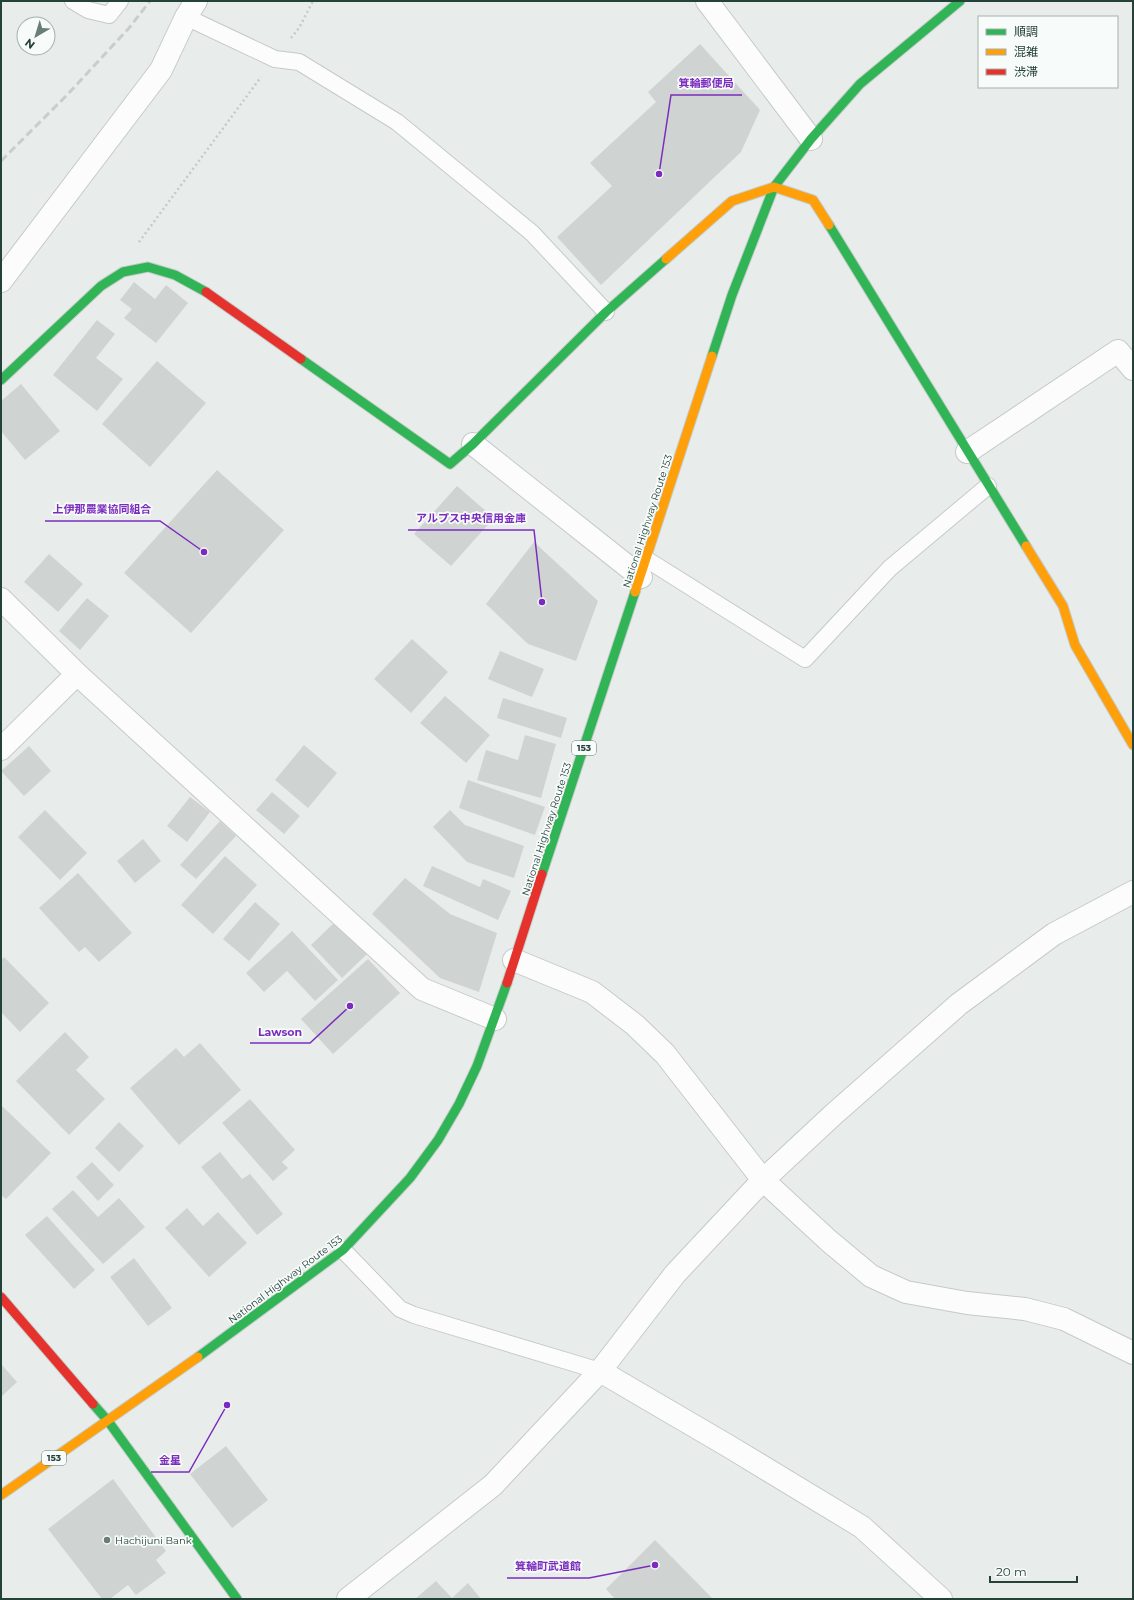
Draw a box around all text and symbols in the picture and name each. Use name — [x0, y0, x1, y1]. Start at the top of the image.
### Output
north arrow — [16, 16, 56, 56]
legend — [978, 16, 1118, 88]
text: 順調 — [1014, 24, 1038, 39]
text: N — [22, 36, 38, 52]
text: 混雑 — [1014, 44, 1038, 59]
text: 渋滞 — [1014, 64, 1038, 79]
callout: 箕輪郵便局 — [671, 72, 742, 95]
text: 箕輪郵便局 — [679, 76, 734, 90]
street label: National Highway Route 153 — [620, 453, 675, 589]
callout: 上伊那農業協同組合 — [45, 498, 160, 521]
text: 上伊那農業協同組合 — [53, 502, 152, 516]
callout: アルプス中央信用金庫 — [408, 507, 534, 530]
text: アルプス中央信用金庫 — [416, 511, 526, 525]
road number: 153 — [572, 741, 596, 755]
street label: National Highway Route 153 — [519, 761, 574, 897]
callout: Lawson — [250, 1020, 310, 1043]
text: Lawson — [258, 1025, 302, 1039]
street label: National Highway Route 153 — [226, 1232, 345, 1327]
callout: 金星 — [151, 1449, 189, 1472]
road number: 153 — [42, 1451, 66, 1465]
text: 金星 — [159, 1453, 181, 1467]
place label: Hachijuni Bank — [115, 1534, 192, 1547]
marker: Hachijuni Bank — [102, 1535, 112, 1545]
callout: 箕輪町武道館 — [507, 1555, 589, 1578]
scale bar — [990, 1558, 1077, 1584]
text: 箕輪町武道館 — [515, 1559, 581, 1573]
text: 20 m — [996, 1564, 1027, 1579]

